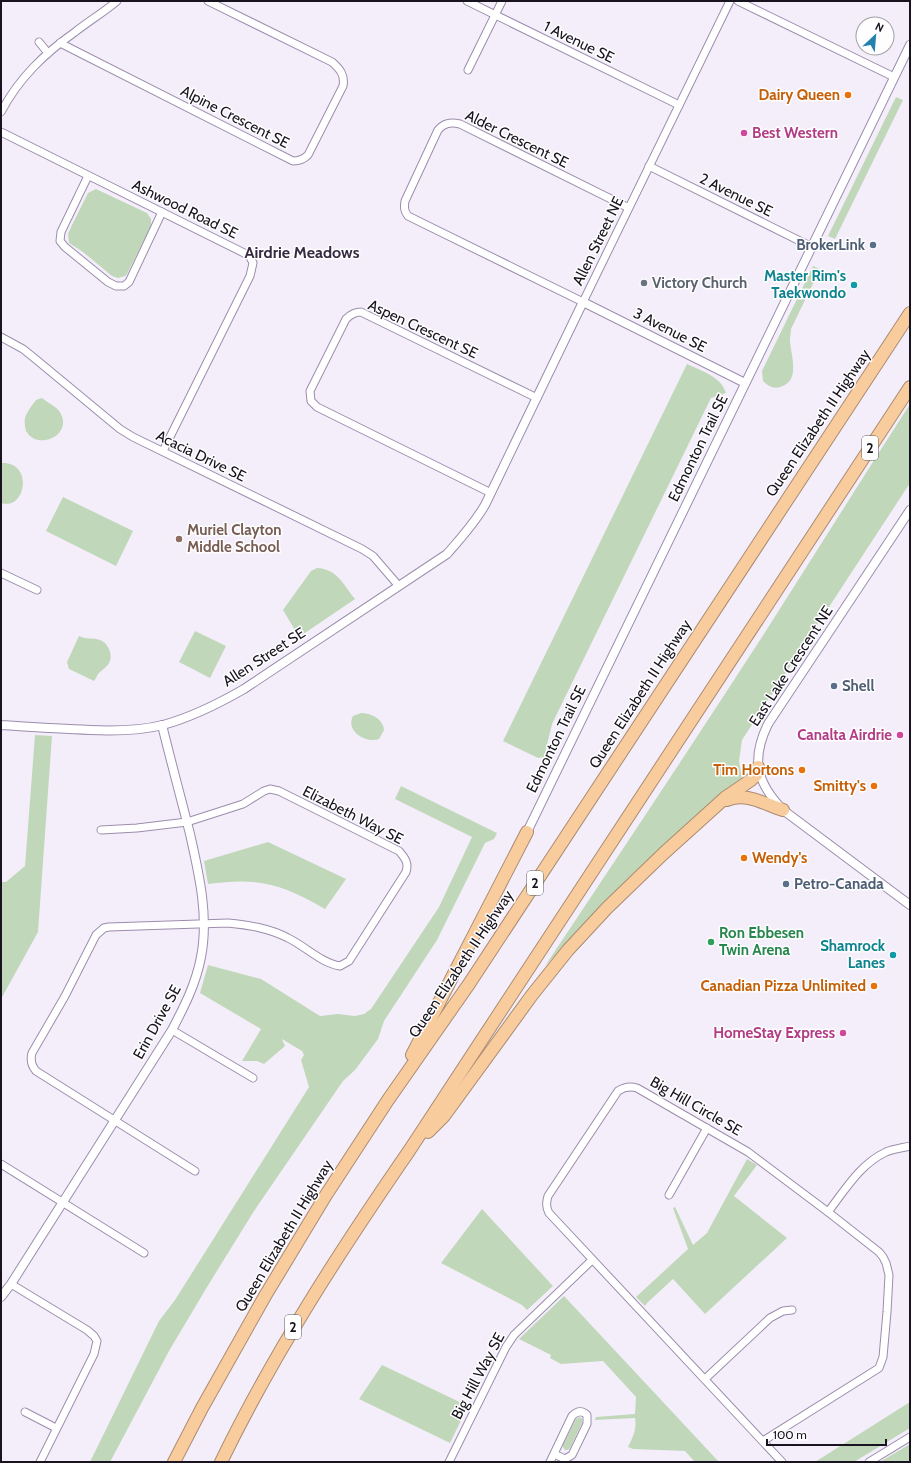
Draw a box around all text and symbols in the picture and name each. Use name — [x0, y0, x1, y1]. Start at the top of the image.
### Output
north arrow — [855, 16, 895, 56]
street label: 1 Avenue SE — [541, 17, 617, 67]
text: N — [873, 19, 886, 35]
street label: Alpine Crescent SE — [178, 82, 292, 152]
place label: Dairy Queen — [759, 86, 840, 104]
marker: Dairy Queen — [843, 90, 853, 100]
street label: Alder Crescent SE — [463, 106, 571, 172]
place label: Best Western — [752, 124, 838, 142]
marker: Best Western — [739, 128, 749, 138]
street label: 2 Avenue SE — [696, 170, 776, 220]
street label: Ashwood Road SE — [129, 176, 241, 242]
street label: Allen Street NE — [569, 194, 627, 288]
place label: BrokerLink — [796, 236, 866, 254]
marker: BrokerLink — [868, 240, 878, 250]
district label: Airdrie Meadows — [245, 243, 360, 262]
place label: Master Rim's Taekwondo — [764, 267, 846, 302]
place label: Victory Church — [652, 274, 747, 292]
marker: Victory Church — [639, 278, 649, 288]
marker: Master Rim's Taekwondo — [849, 280, 859, 290]
street label: Aspen Crescent SE — [365, 296, 481, 362]
street label: 3 Avenue SE — [630, 304, 710, 356]
street label: Queen Elizabeth II Highway — [762, 346, 874, 500]
street label: Edmonton Trail SE — [664, 392, 732, 504]
street label: Acacia Drive SE — [153, 426, 249, 486]
road number: 2 — [862, 436, 878, 460]
place label: Muriel Clayton Middle School — [187, 521, 281, 556]
marker: Muriel Clayton Middle School — [174, 534, 184, 544]
street label: East Lake Crescent NE — [745, 602, 837, 730]
street label: Queen Elizabeth II Highway — [585, 616, 695, 772]
street label: Allen Street SE — [219, 624, 309, 690]
place label: Shell — [842, 677, 875, 695]
marker: Shell — [829, 681, 839, 691]
street label: Edmonton Trail SE — [522, 683, 590, 795]
place label: Canalta Airdrie — [797, 726, 892, 744]
marker: Canalta Airdrie — [895, 730, 905, 740]
place label: Tim Hortons — [713, 761, 794, 779]
marker: Tim Hortons — [797, 765, 807, 775]
place label: Smitty's — [813, 777, 866, 795]
marker: Smitty's — [869, 781, 879, 791]
street label: Elizabeth Way SE — [300, 782, 406, 848]
place label: Wendy's — [752, 849, 807, 867]
marker: Wendy's — [739, 853, 749, 863]
road number: 2 — [527, 871, 543, 895]
place label: Petro-Canada — [794, 875, 884, 893]
marker: Petro-Canada — [781, 879, 791, 889]
street label: Queen Elizabeth II Highway — [405, 887, 517, 1041]
place label: Ron Ebbesen Twin Arena — [719, 924, 804, 959]
marker: Ron Ebbesen Twin Arena — [706, 937, 716, 947]
place label: Shamrock Lanes — [820, 937, 886, 972]
marker: Shamrock Lanes — [888, 950, 898, 960]
place label: Canadian Pizza Unlimited — [700, 977, 866, 995]
marker: Canadian Pizza Unlimited — [869, 981, 879, 991]
street label: Erin Drive SE — [129, 982, 185, 1062]
place label: HomeStay Express — [713, 1024, 835, 1042]
marker: HomeStay Express — [838, 1028, 848, 1038]
street label: Big Hill Circle SE — [647, 1073, 745, 1139]
street label: Queen Elizabeth II Highway — [232, 1157, 337, 1315]
road number: 2 — [285, 1315, 301, 1339]
street label: Big Hill Way SE — [448, 1330, 508, 1422]
scale bar — [767, 1421, 886, 1447]
text: 100 m — [773, 1427, 807, 1442]

